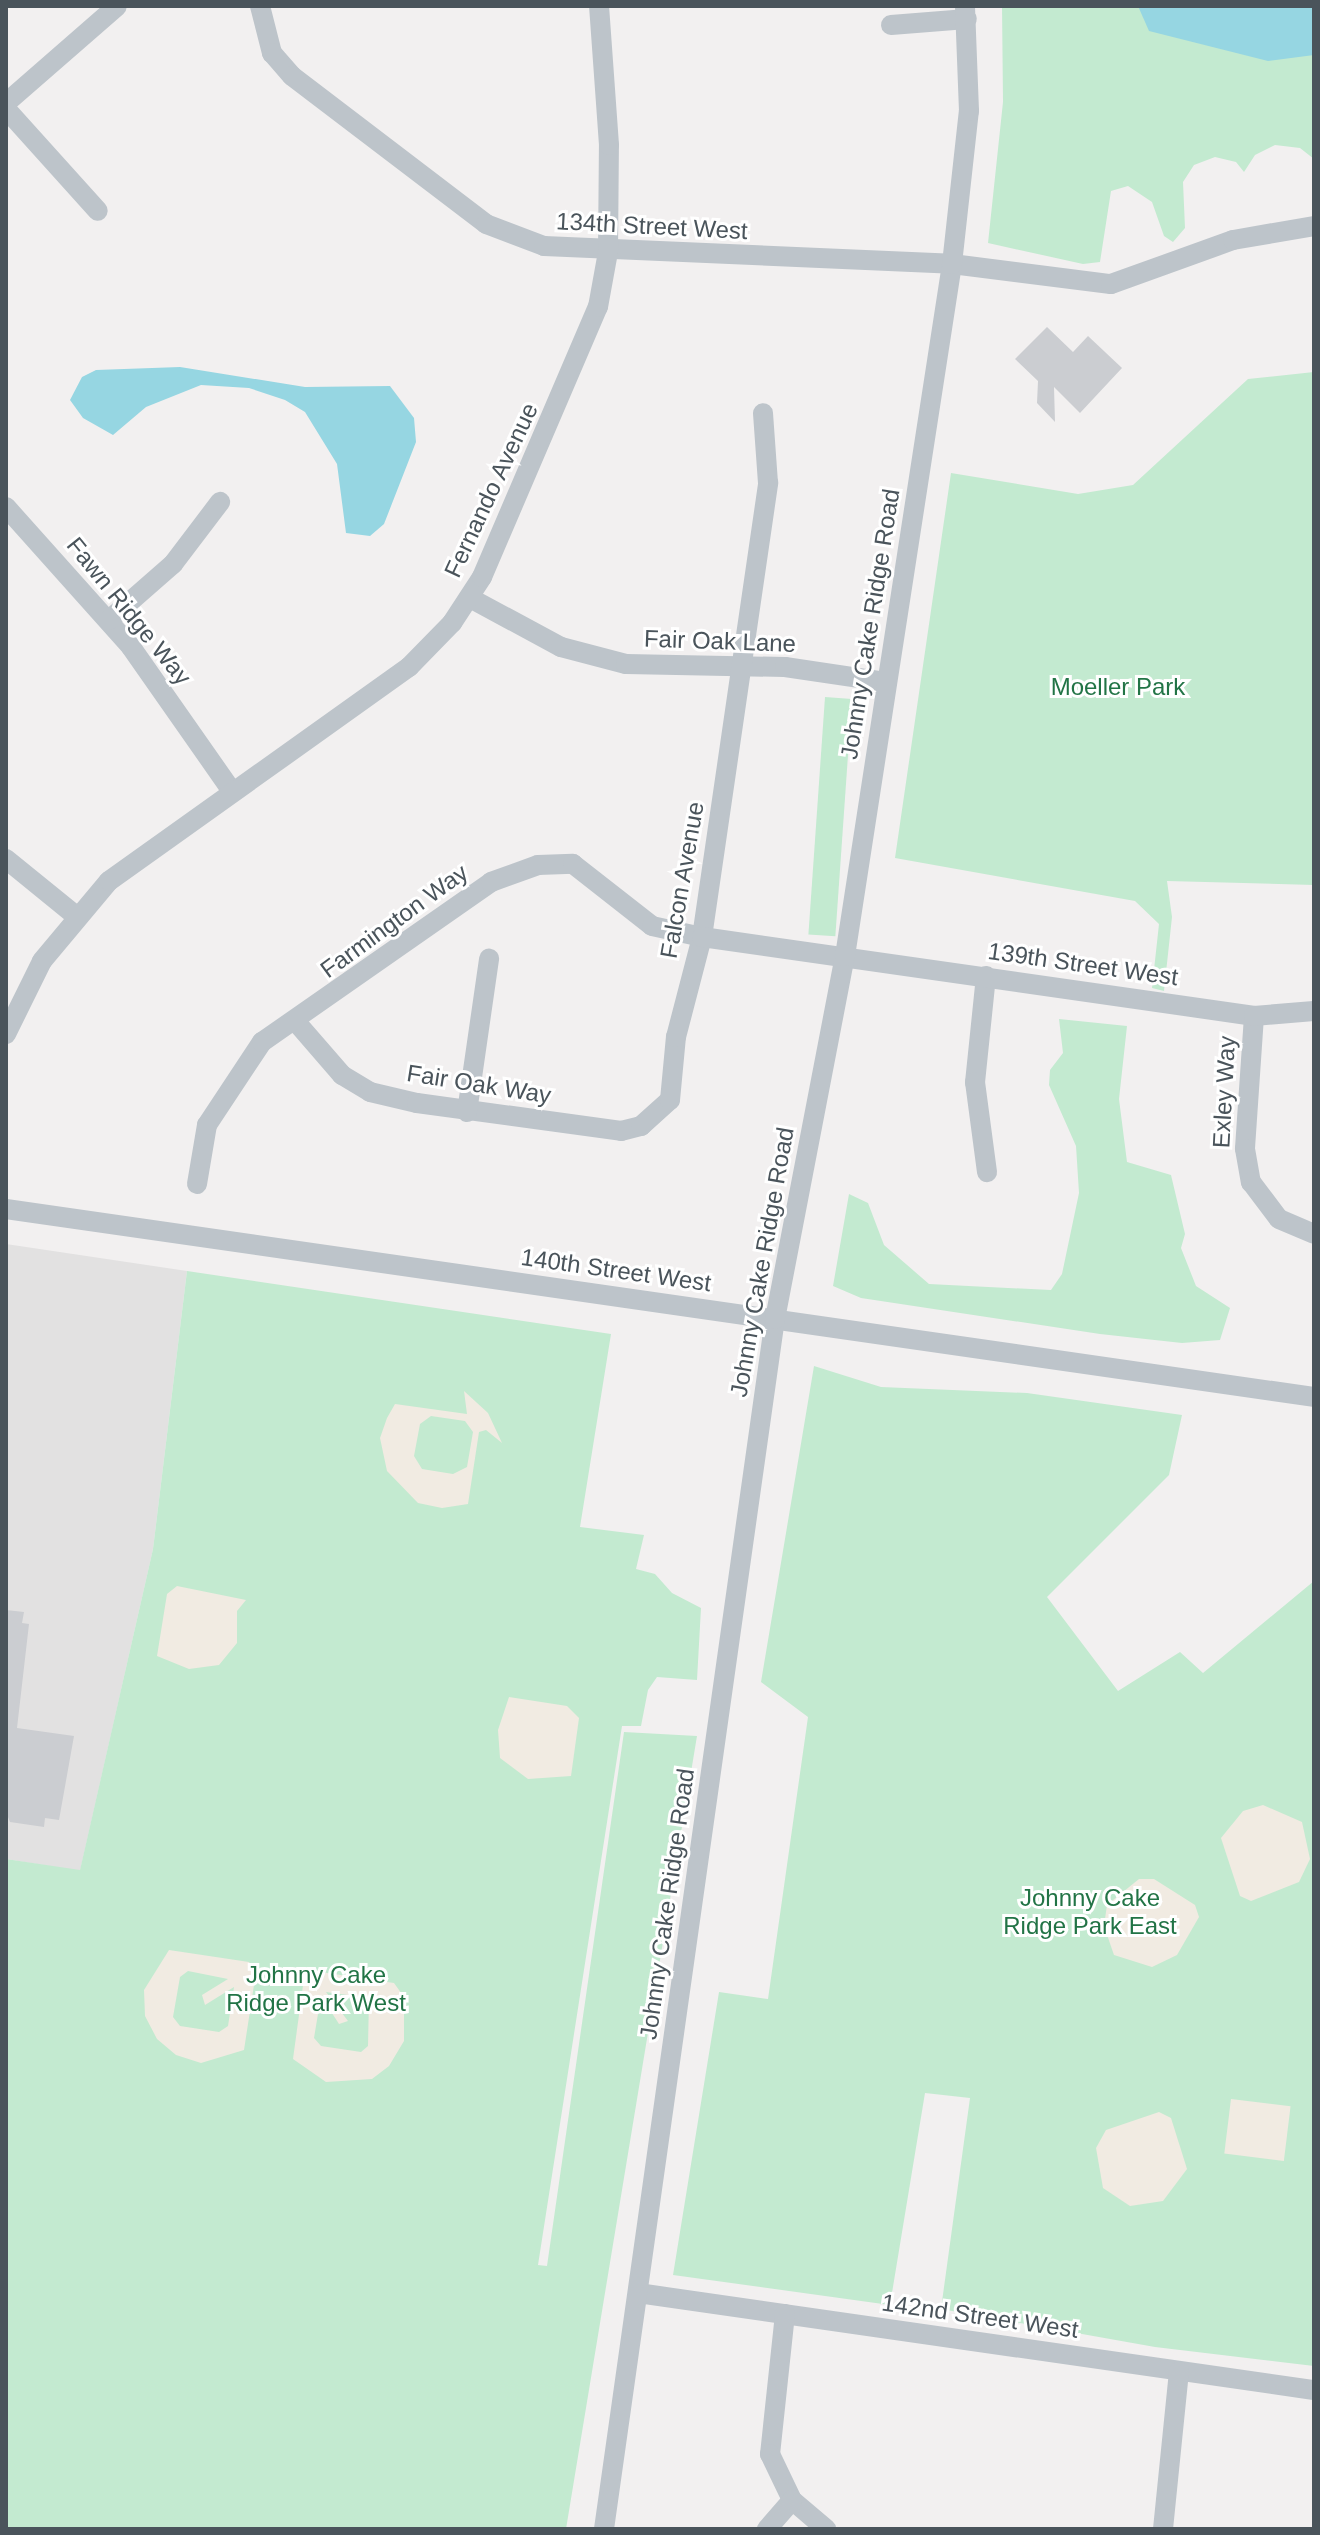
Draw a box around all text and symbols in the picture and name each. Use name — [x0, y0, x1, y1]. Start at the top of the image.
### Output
street label: 134th Street West — [556, 207, 748, 245]
street label: Fernando Avenue — [438, 398, 544, 582]
street label: Johnny Cake Ridge Road — [834, 487, 906, 761]
street label: Fawn Ridge Way — [61, 531, 197, 691]
street label: Fair Oak Lane — [644, 624, 796, 658]
park label: Moeller Park — [1051, 673, 1185, 701]
street label: Falcon Avenue — [654, 799, 710, 961]
street label: Farmington Way — [315, 858, 473, 984]
street label: 139th Street West — [986, 936, 1180, 992]
street label: Exley Way — [1207, 1035, 1241, 1149]
street label: Fair Oak Way — [405, 1058, 553, 1110]
street label: Johnny Cake Ridge Road — [724, 1125, 800, 1399]
street label: 140th Street West — [519, 1242, 713, 1298]
street label: Johnny Cake Ridge Road — [634, 1767, 700, 2041]
park label: Johnny Cake Ridge Park East — [1003, 1884, 1177, 1940]
park label: Johnny Cake Ridge Park West — [226, 1961, 406, 2017]
street label: 142nd Street West — [880, 2288, 1080, 2344]

